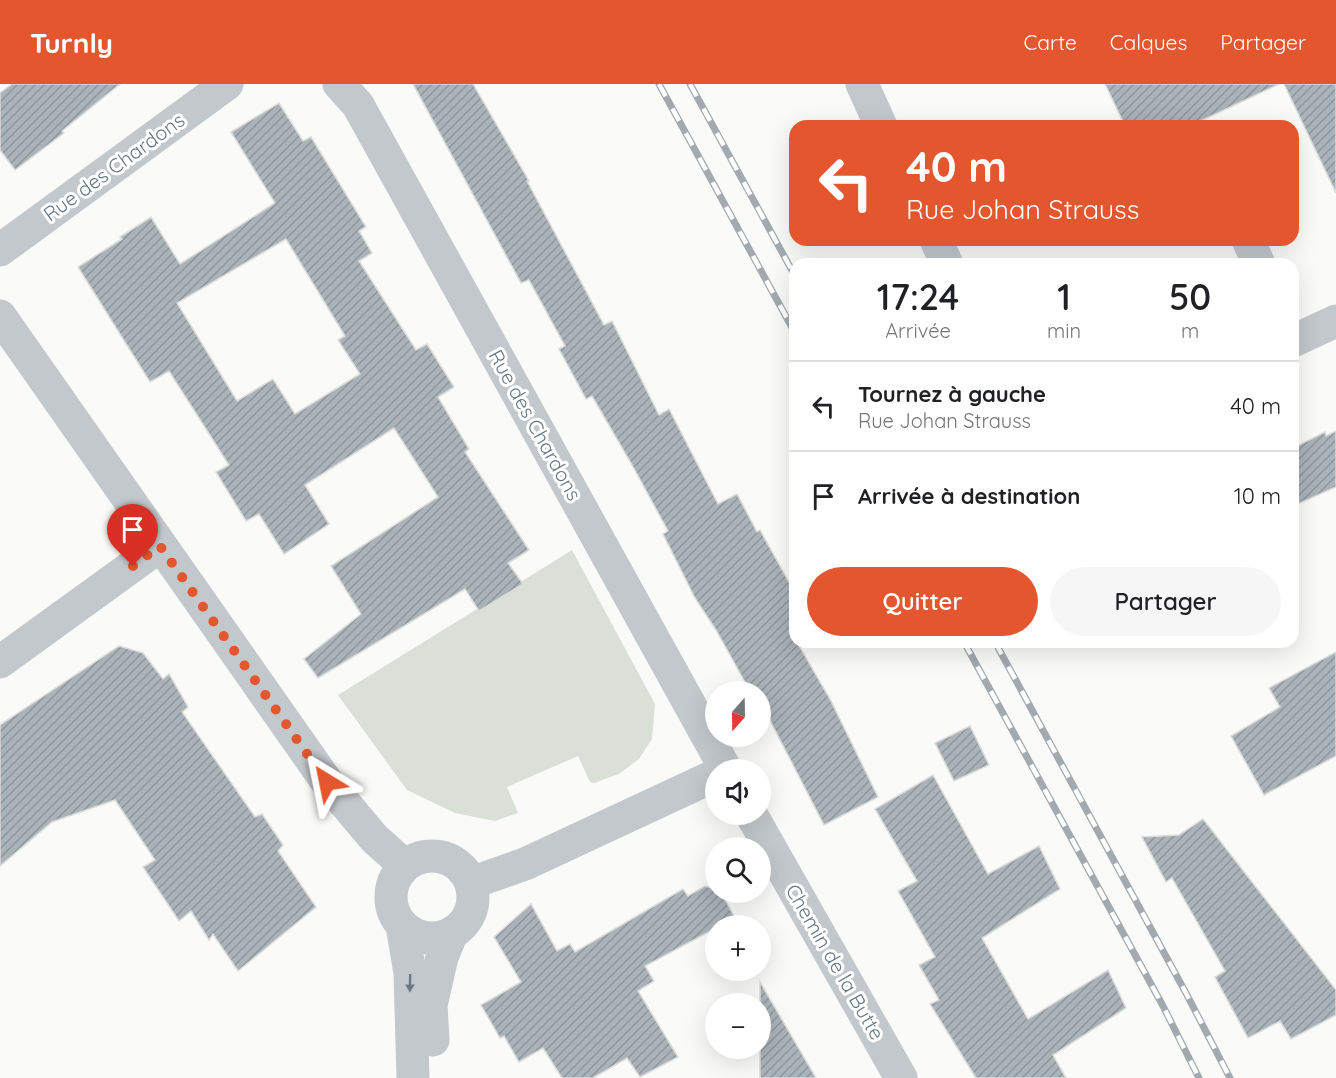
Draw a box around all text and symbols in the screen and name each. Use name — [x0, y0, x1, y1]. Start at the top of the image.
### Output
text: Turnly — [30, 25, 113, 60]
text: Carte — [1023, 29, 1077, 55]
text: Calques — [1110, 29, 1187, 55]
text: Partager — [1220, 29, 1306, 55]
street label: Rue des Chardons — [38, 107, 189, 226]
text: 40 m — [906, 140, 1007, 193]
icon: left — [807, 144, 885, 222]
text: Rue Johan Strauss — [906, 192, 1139, 226]
text: 17:24 — [877, 274, 959, 319]
text: 1 — [1057, 274, 1071, 319]
text: 50 — [1169, 274, 1211, 319]
text: Arrivée — [885, 318, 951, 343]
text: min — [1047, 318, 1081, 343]
text: m — [1181, 318, 1199, 343]
street label: Rue des Chardons — [484, 345, 587, 505]
text: Tournez à gauche — [858, 380, 1046, 408]
icon: left — [807, 390, 840, 423]
text: 40 m — [1230, 392, 1281, 420]
text: Rue Johan Strauss — [858, 408, 1031, 433]
icon: arrive — [807, 480, 840, 513]
text: Arrivée à destination — [858, 482, 1080, 510]
text: 10 m — [1234, 482, 1281, 510]
pin — [107, 504, 158, 566]
icon: arrive — [116, 513, 149, 546]
button: Quitter — [807, 567, 1038, 636]
button: Partager — [1050, 567, 1281, 636]
north arrow — [705, 681, 771, 747]
map controls — [705, 681, 771, 1059]
position arrow — [295, 750, 359, 814]
button: sound — [705, 759, 771, 825]
button: search — [705, 837, 771, 903]
street label: Chemin de la Butte — [781, 880, 890, 1044]
button: + — [705, 915, 771, 981]
one-way arrow — [405, 973, 415, 992]
button: − — [705, 993, 771, 1059]

